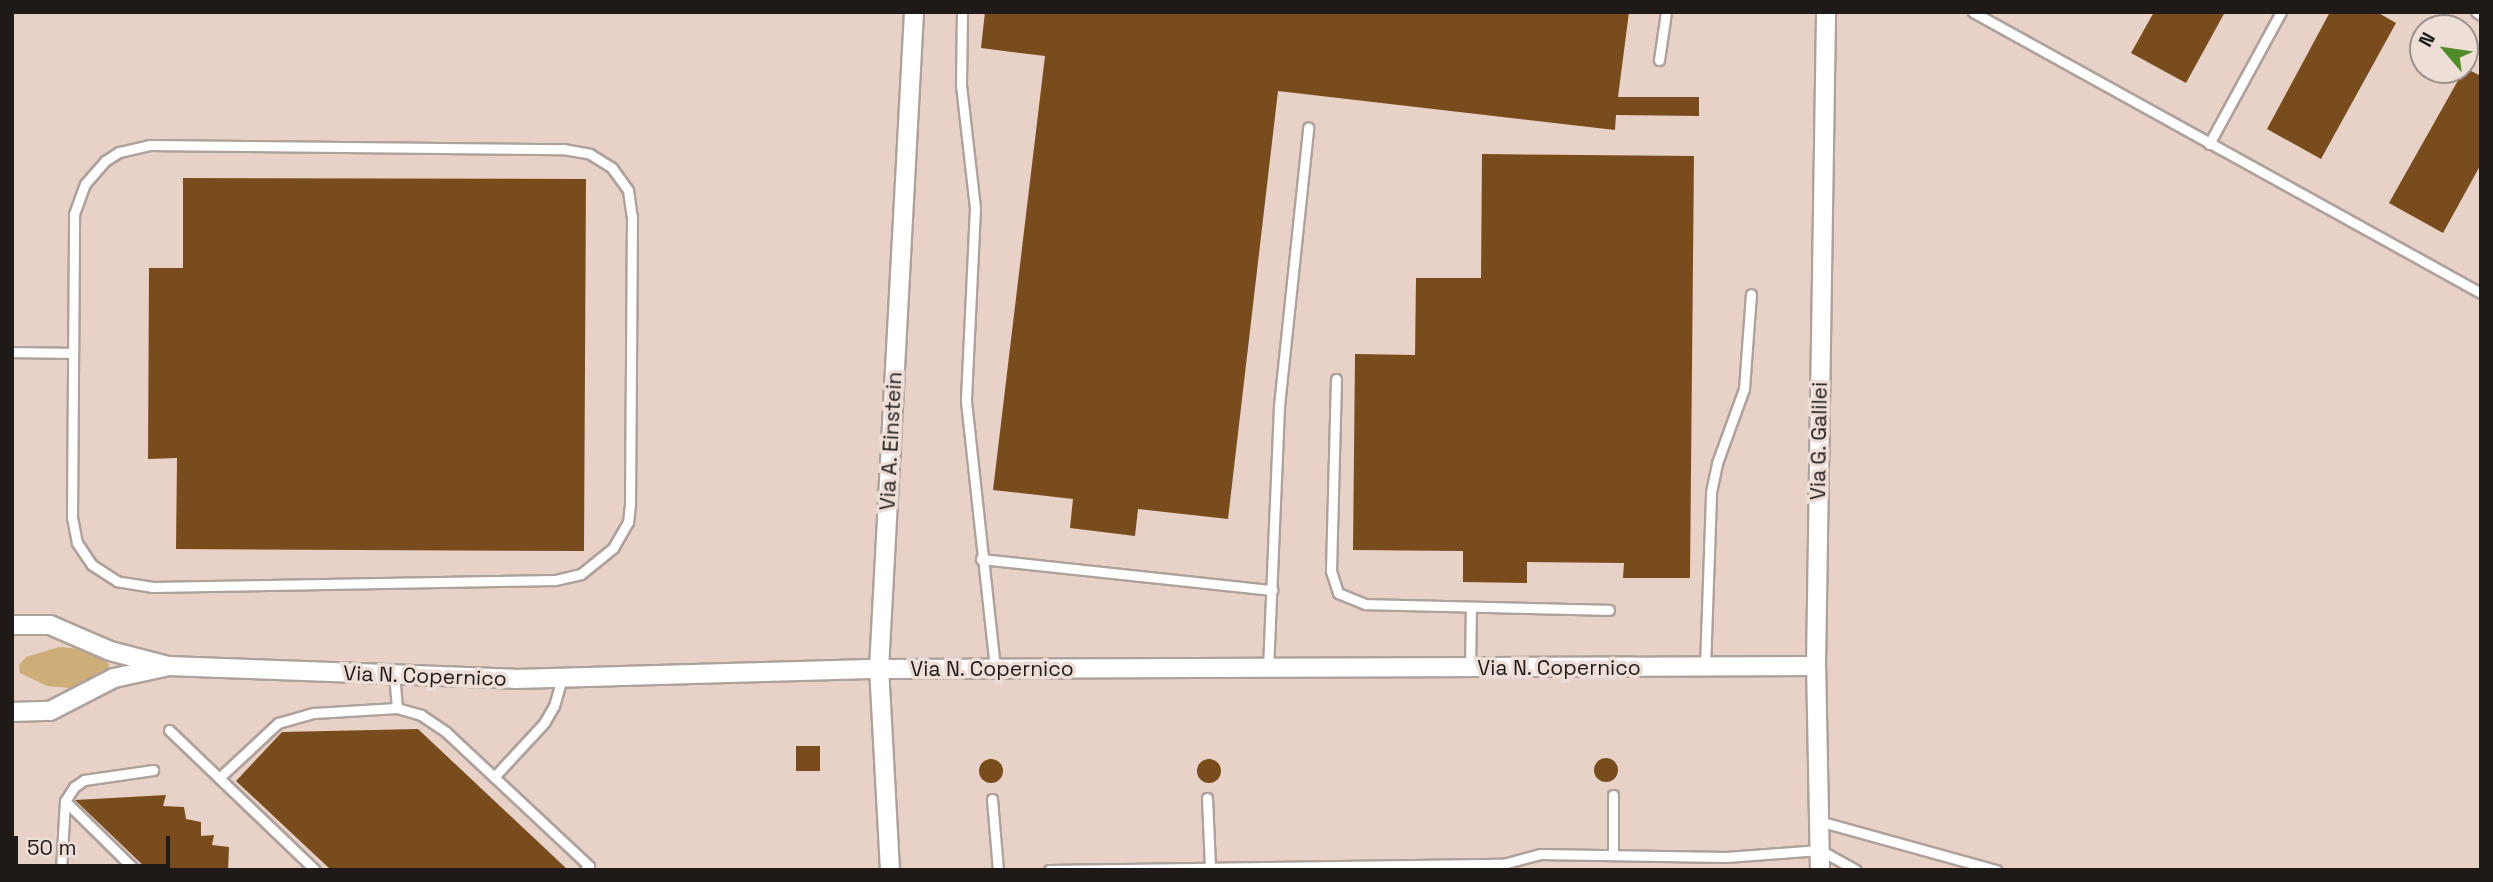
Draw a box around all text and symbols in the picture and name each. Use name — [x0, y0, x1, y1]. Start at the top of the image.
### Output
north arrow — [2409, 14, 2479, 84]
text: N — [2413, 28, 2441, 51]
street label: Via A. Einstein — [875, 370, 907, 512]
street label: Via G. Galilei — [1805, 381, 1833, 501]
street label: Via N. Copernico — [1477, 655, 1641, 681]
street label: Via N. Copernico — [910, 656, 1074, 682]
street label: Via N. Copernico — [343, 661, 507, 691]
scale bar — [18, 822, 173, 866]
text: 50 m — [27, 834, 77, 861]

